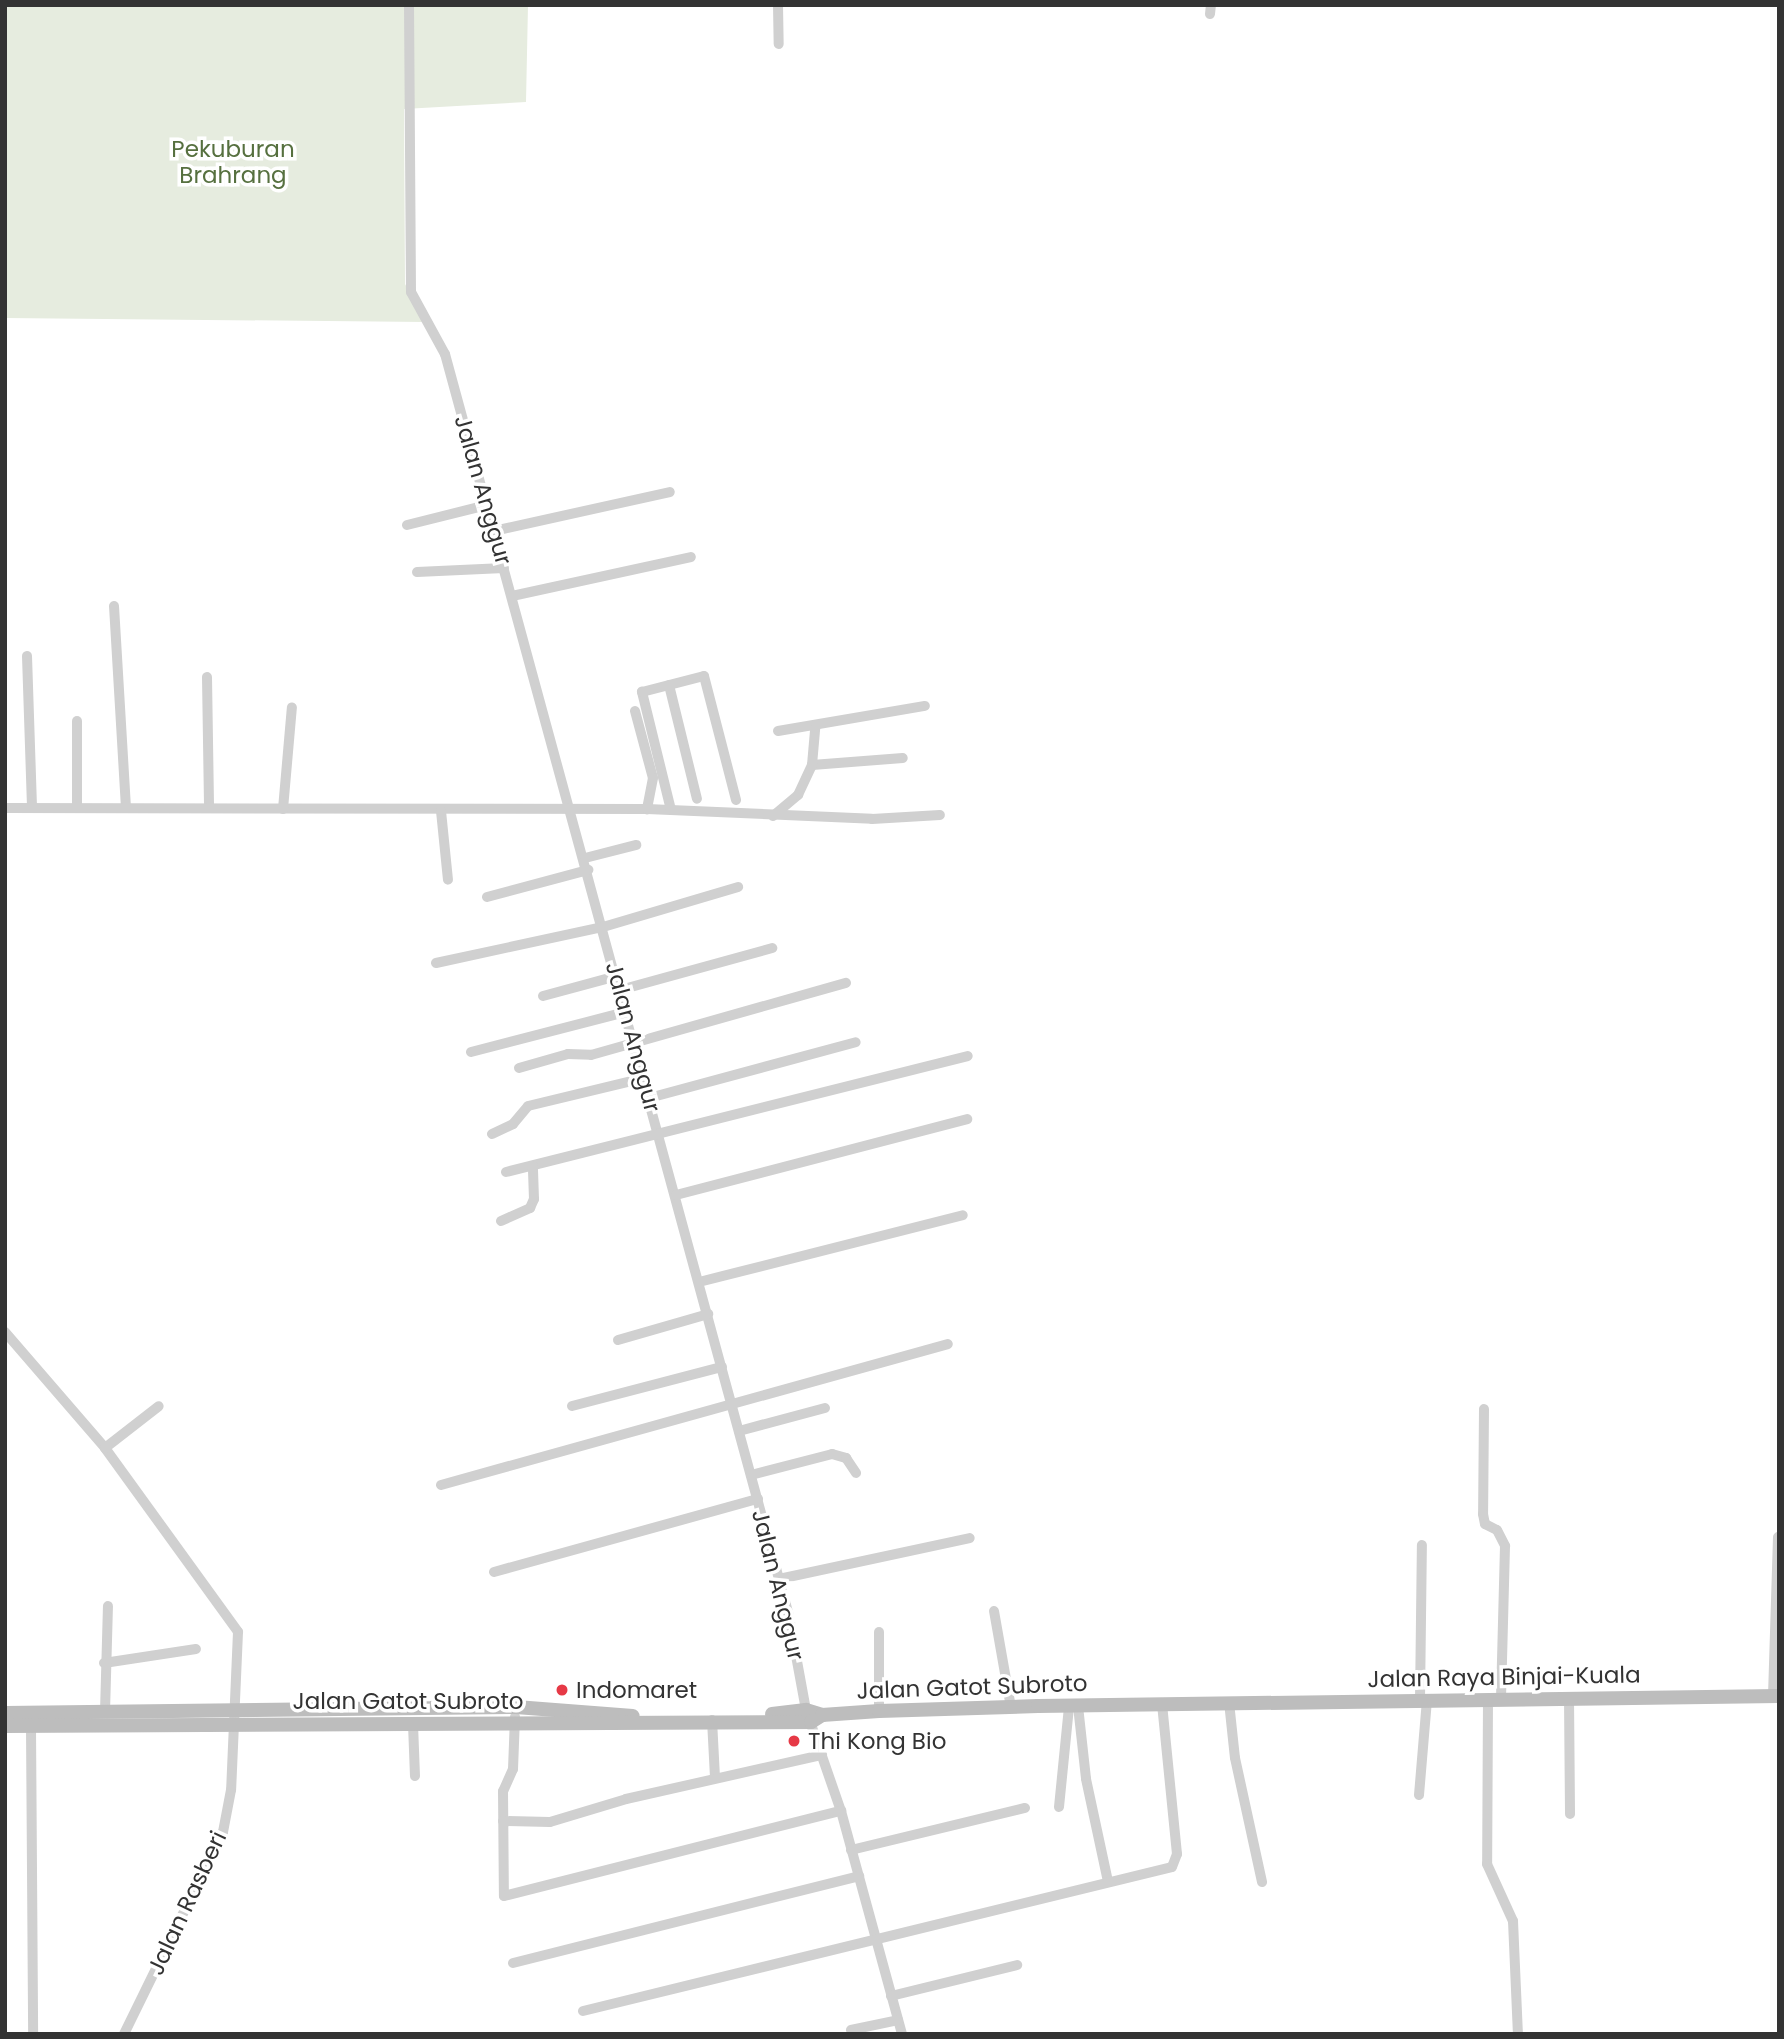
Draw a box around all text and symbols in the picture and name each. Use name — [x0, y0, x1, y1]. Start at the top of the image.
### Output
park label: Pekuburan Brahrang — [171, 135, 295, 189]
street label: Jalan Anggur — [448, 412, 518, 568]
street label: Jalan Anggur — [600, 959, 666, 1115]
street label: Jalan Anggur — [746, 1507, 810, 1663]
street label: Jalan Raya Binjai-Kuala — [1367, 1661, 1641, 1693]
street label: Jalan Gatot Subroto — [856, 1669, 1088, 1705]
place label: Indomaret — [576, 1676, 697, 1704]
marker: Indomaret — [554, 1682, 570, 1698]
street label: Jalan Gatot Subroto — [292, 1687, 524, 1715]
place label: Thi Kong Bio — [808, 1727, 946, 1755]
marker: Thi Kong Bio — [786, 1733, 802, 1749]
street label: Jalan Rasberi — [142, 1827, 232, 1979]

